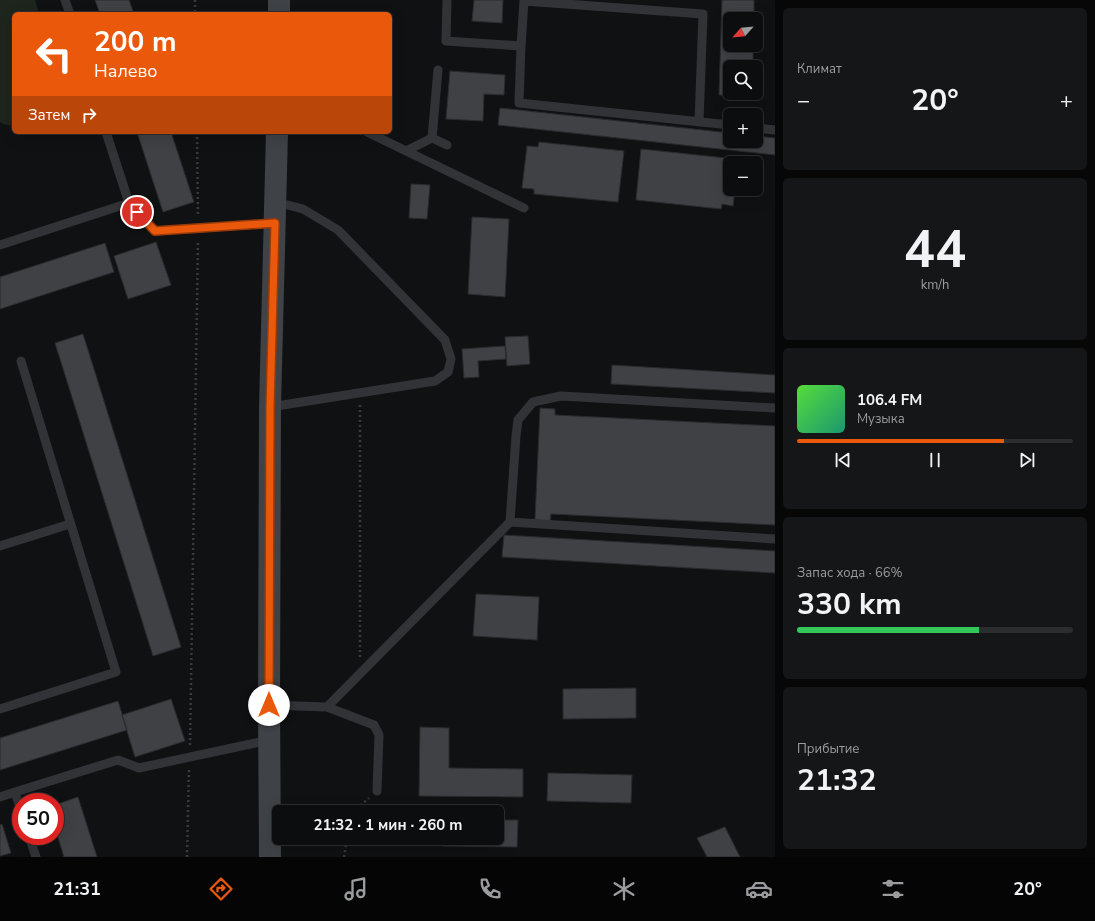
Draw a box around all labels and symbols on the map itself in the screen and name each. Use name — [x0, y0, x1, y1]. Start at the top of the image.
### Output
north arrow — [723, 12, 763, 52]
pin — [120, 195, 154, 229]
position arrow — [248, 684, 290, 726]
speed limit sign: 50 — [12, 793, 64, 845]

